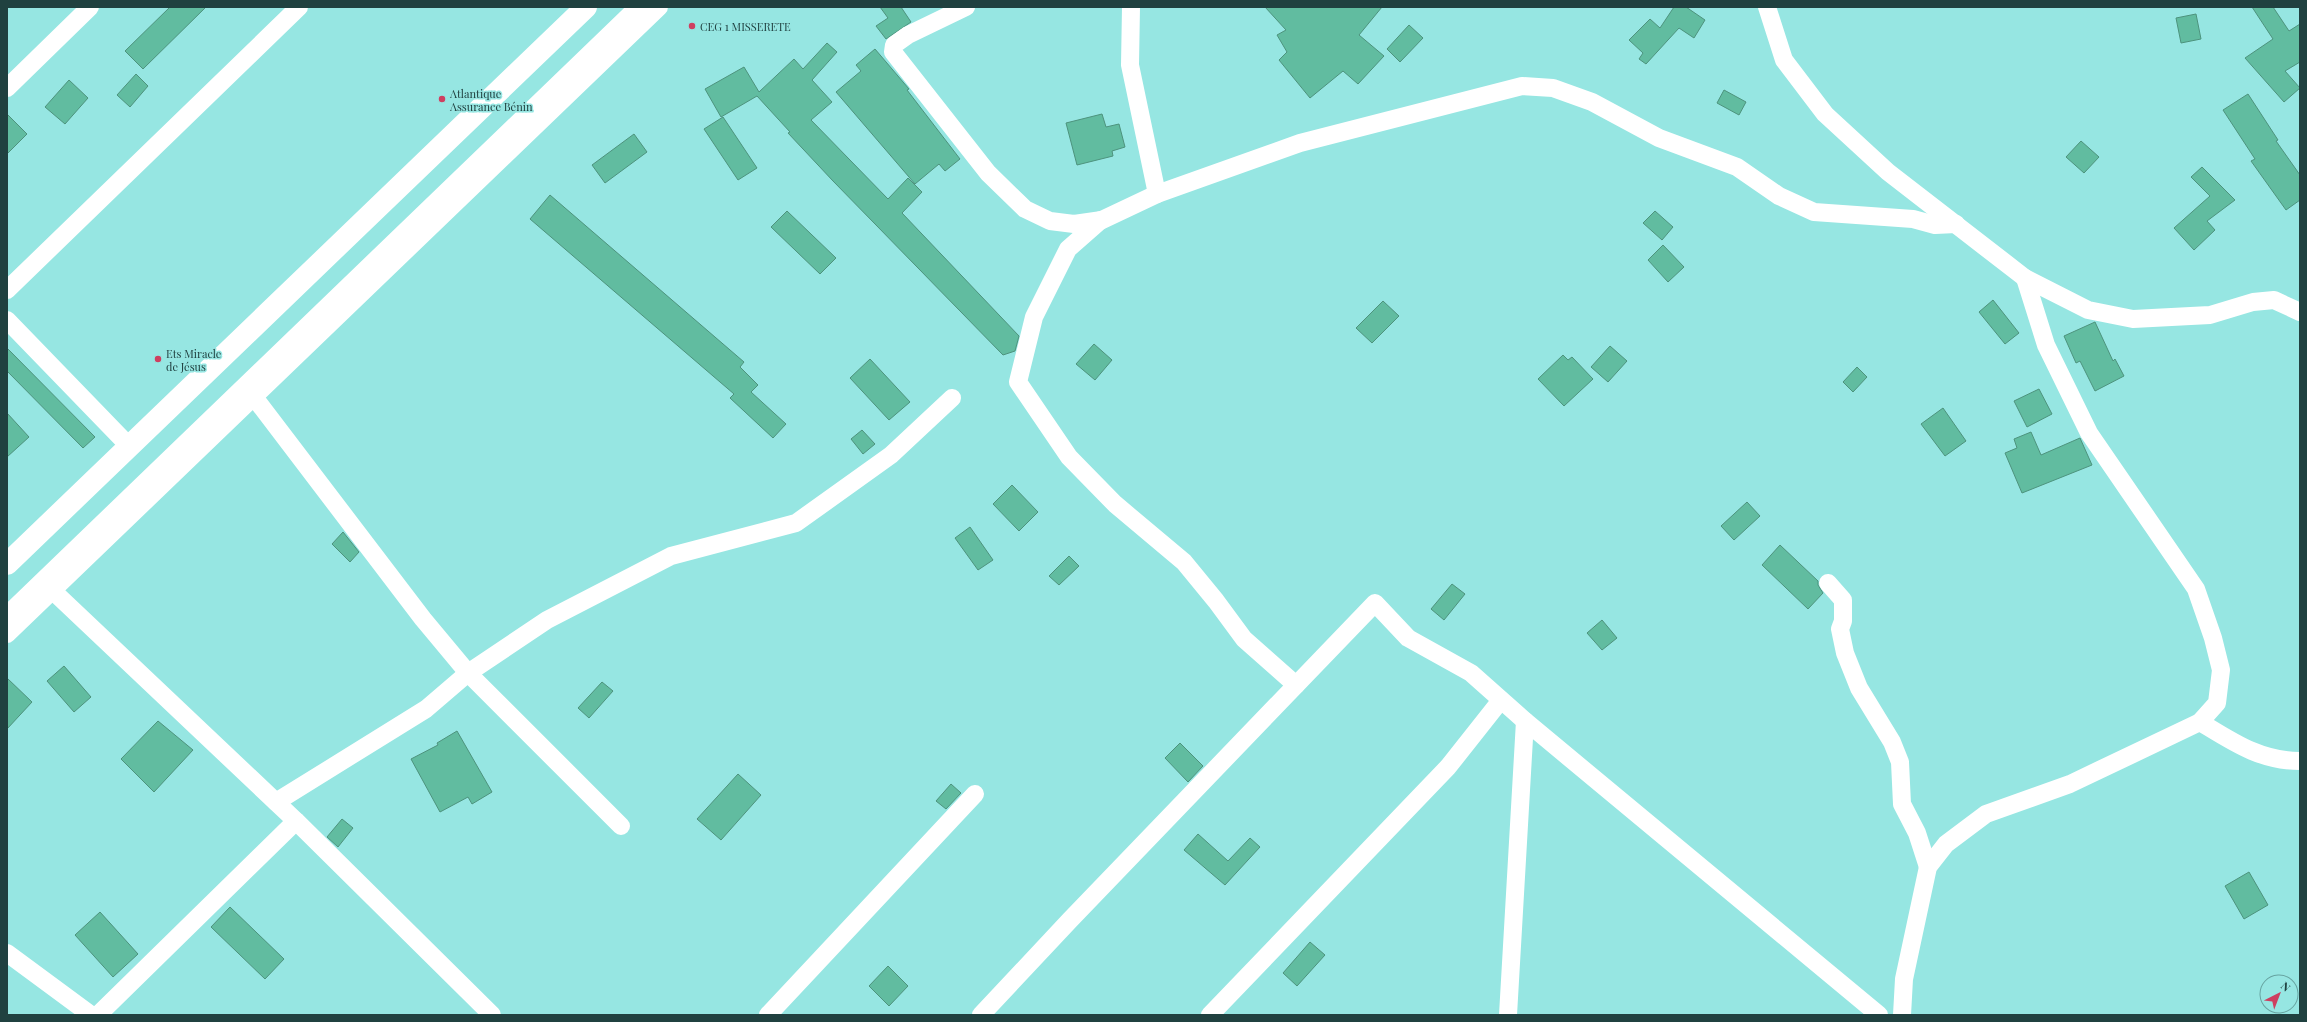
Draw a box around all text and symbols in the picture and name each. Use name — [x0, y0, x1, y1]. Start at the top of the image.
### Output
place label: CEG 1 MISSERETE — [700, 19, 791, 34]
marker: CEG 1 MISSERETE — [687, 21, 697, 31]
place label: Atlantique Assurance Bénin — [449, 86, 533, 114]
marker: Atlantique Assurance Bénin — [437, 94, 447, 104]
place label: Ets Miracle de Jésus — [166, 346, 222, 374]
marker: Ets Miracle de Jésus — [153, 354, 163, 364]
north arrow — [2259, 974, 2299, 1014]
text: N — [2278, 978, 2294, 994]

